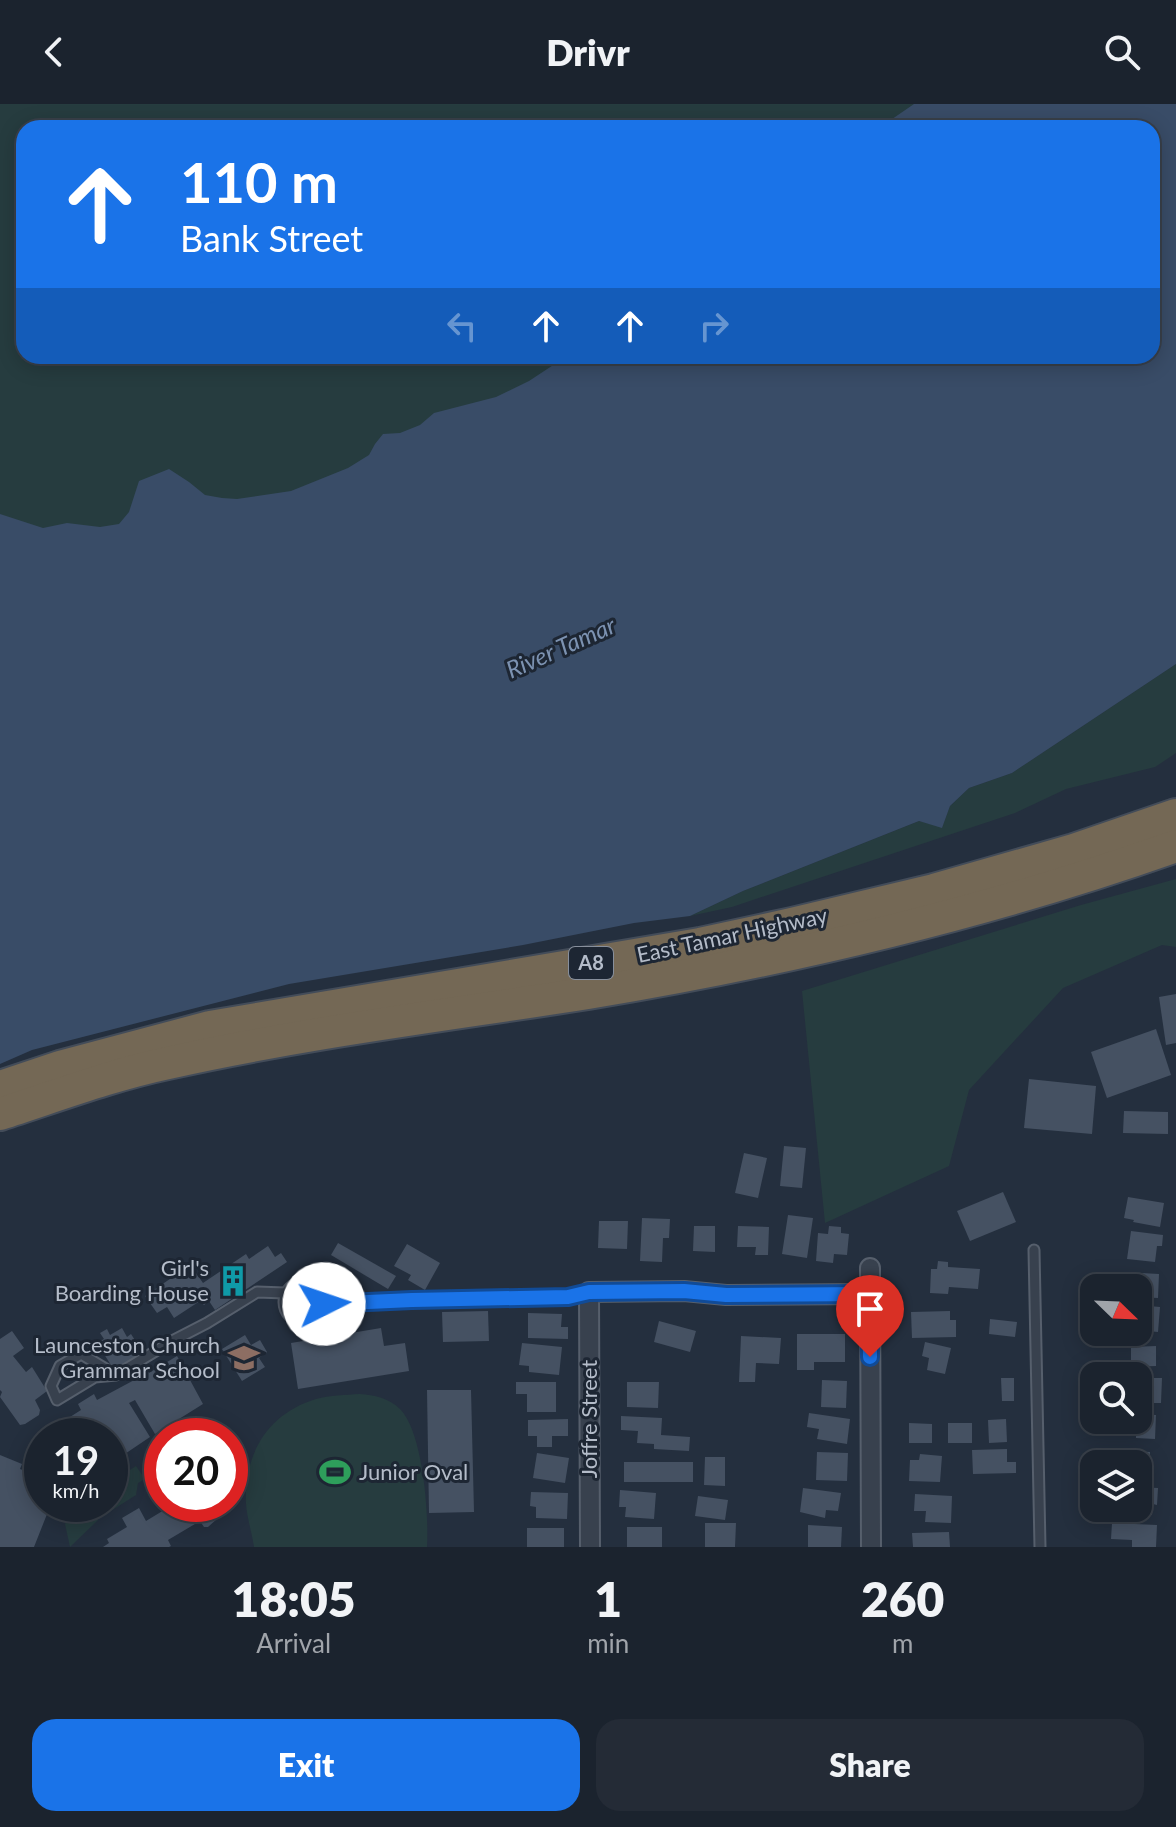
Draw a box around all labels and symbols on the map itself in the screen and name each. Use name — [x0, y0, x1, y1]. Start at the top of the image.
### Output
water label: River Tamar — [501, 609, 620, 684]
street label: East Tamar Highway — [634, 901, 830, 968]
road number: A8 — [569, 947, 613, 979]
place label: Girl's Boarding House — [55, 1254, 209, 1306]
position arrow — [282, 1262, 366, 1346]
building icon: Girl's Boarding House — [216, 1264, 250, 1298]
north arrow — [1080, 1274, 1152, 1346]
pin — [836, 1275, 904, 1357]
place label: Launceston Church Grammar School — [34, 1331, 220, 1383]
school or university icon: Launceston Church Grammar School — [227, 1341, 261, 1375]
street label: Joffre Street — [575, 1360, 602, 1478]
speed limit sign: 20 — [144, 1418, 248, 1522]
sports icon: Junior Oval — [318, 1455, 352, 1489]
place label: Junior Oval — [359, 1458, 468, 1485]

